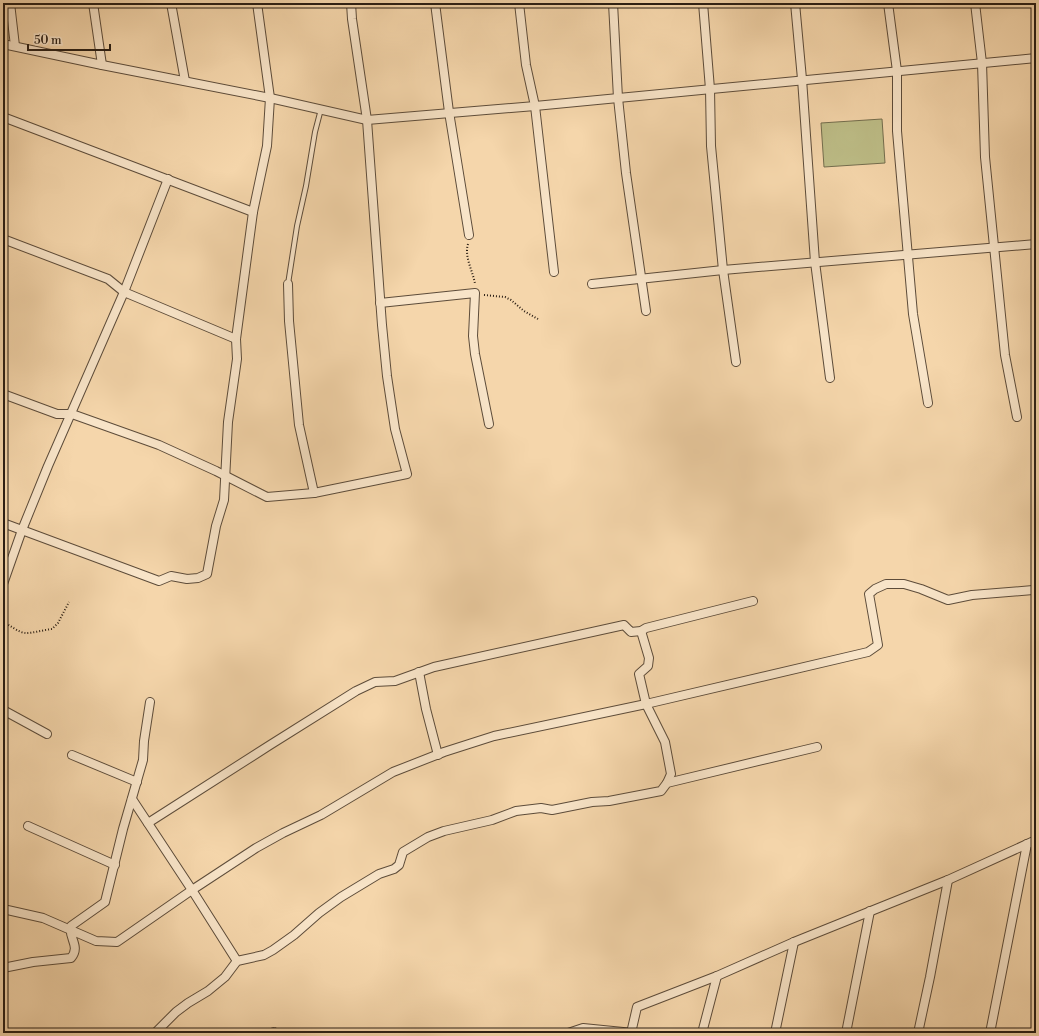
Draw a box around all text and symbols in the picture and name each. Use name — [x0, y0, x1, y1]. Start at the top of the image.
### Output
scale bar — [28, 26, 110, 52]
text: 50 m — [34, 33, 62, 48]

